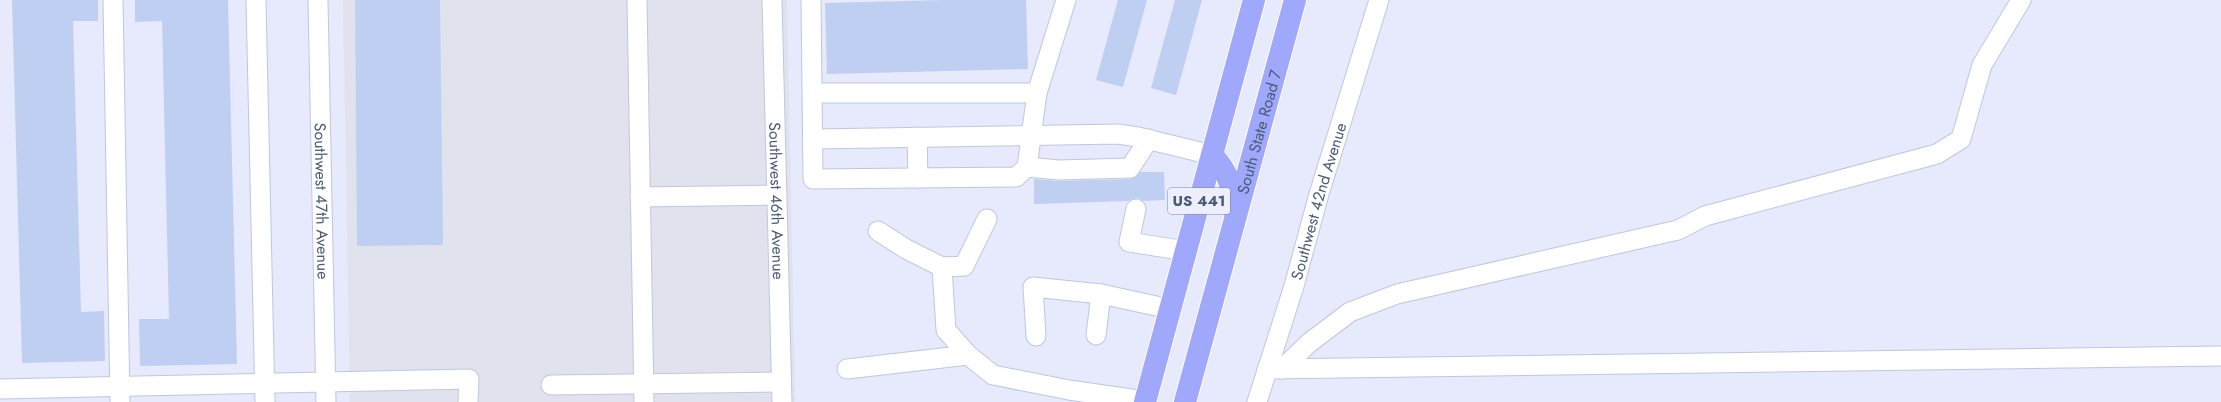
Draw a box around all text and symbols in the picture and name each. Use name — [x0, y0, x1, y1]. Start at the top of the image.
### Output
street label: South State Road 7 — [1231, 67, 1288, 197]
street label: Southwest 42nd Avenue — [1285, 120, 1352, 283]
street label: Southwest 47th Avenue — [308, 122, 335, 280]
street label: Southwest 46th Avenue — [763, 122, 790, 280]
road number: US 441 — [1168, 188, 1230, 214]

